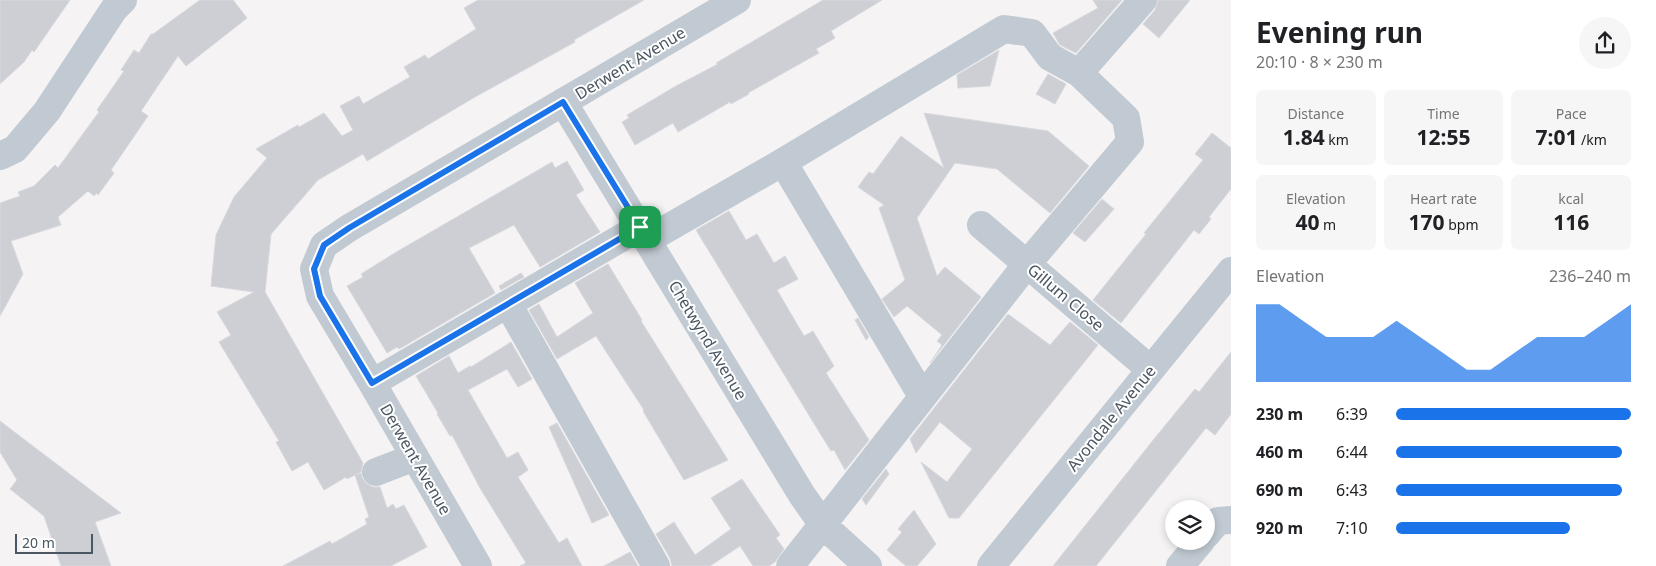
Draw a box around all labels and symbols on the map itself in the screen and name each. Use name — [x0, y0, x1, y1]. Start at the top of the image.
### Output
street label: Derwent Avenue — [571, 21, 689, 105]
pin — [619, 206, 661, 248]
street label: Gillum Close — [1023, 258, 1109, 336]
street label: Chetwynd Avenue — [664, 276, 752, 404]
street label: Avondale Avenue — [1061, 360, 1161, 476]
street label: Derwent Avenue — [375, 399, 457, 519]
scale bar — [15, 531, 92, 554]

